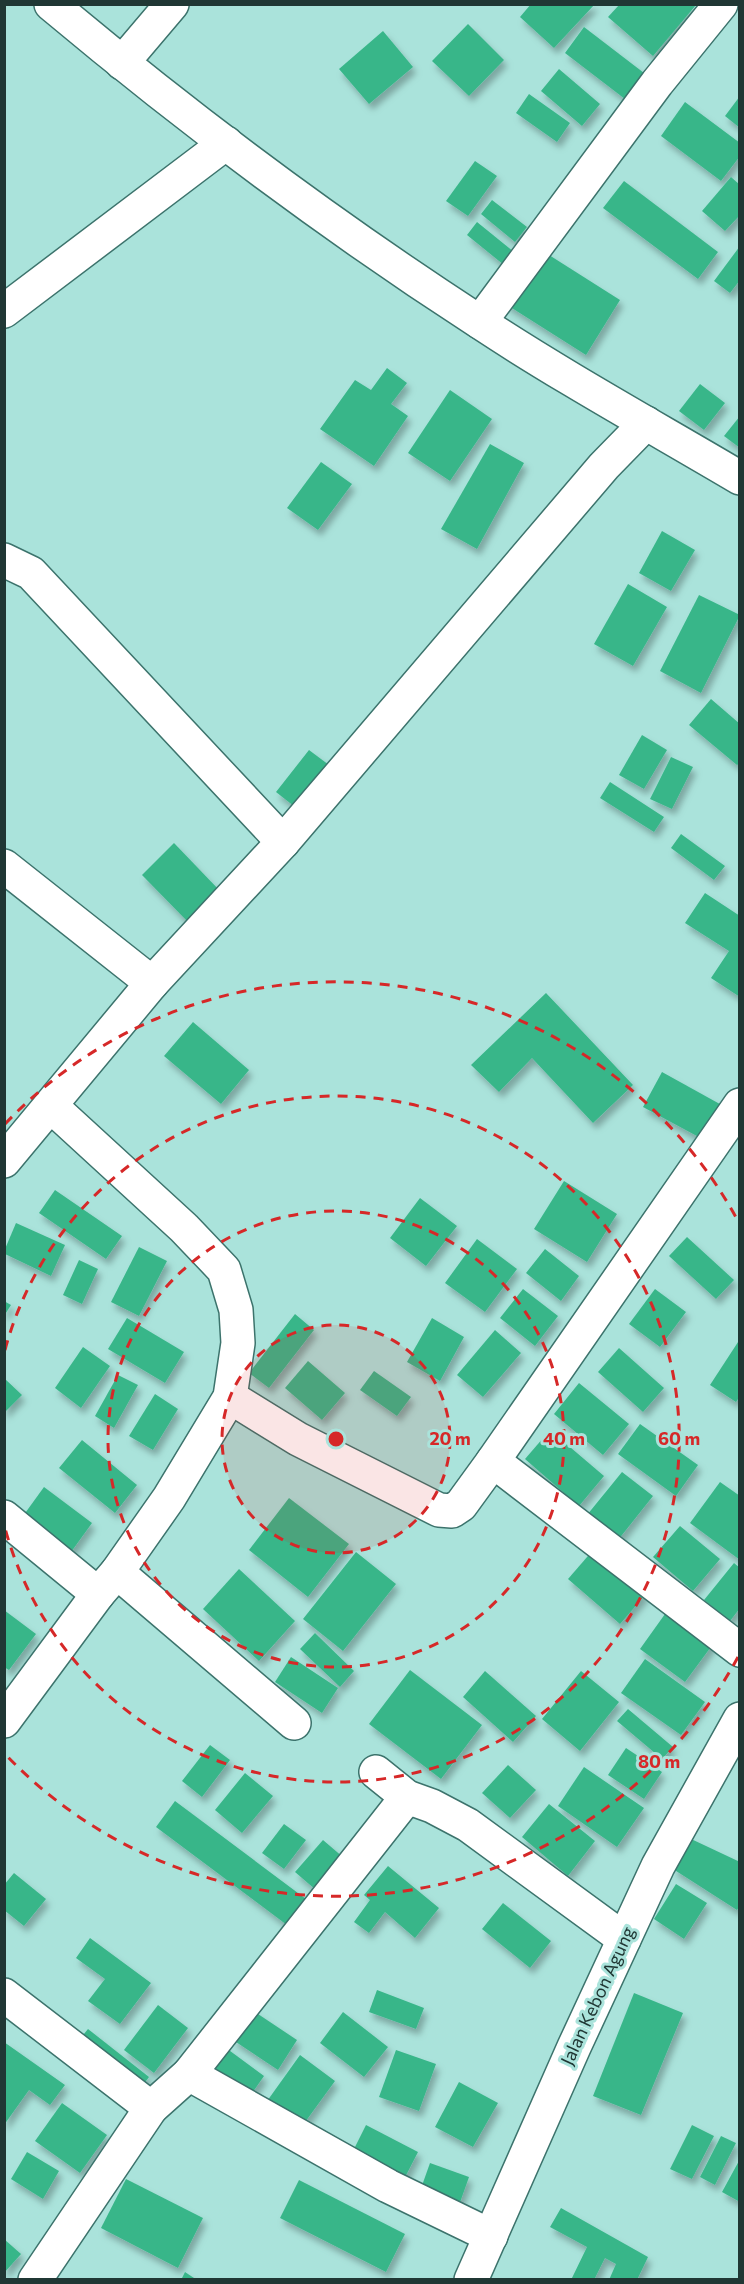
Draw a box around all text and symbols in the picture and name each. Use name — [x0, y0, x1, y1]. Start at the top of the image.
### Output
text: 20 m — [429, 1427, 471, 1449]
text: 40 m — [543, 1427, 585, 1449]
text: 60 m — [658, 1427, 700, 1449]
centre of rings — [326, 1429, 346, 1449]
text: 80 m — [638, 1750, 680, 1772]
street label: Jalan Kebon Agung — [555, 1923, 639, 2068]

